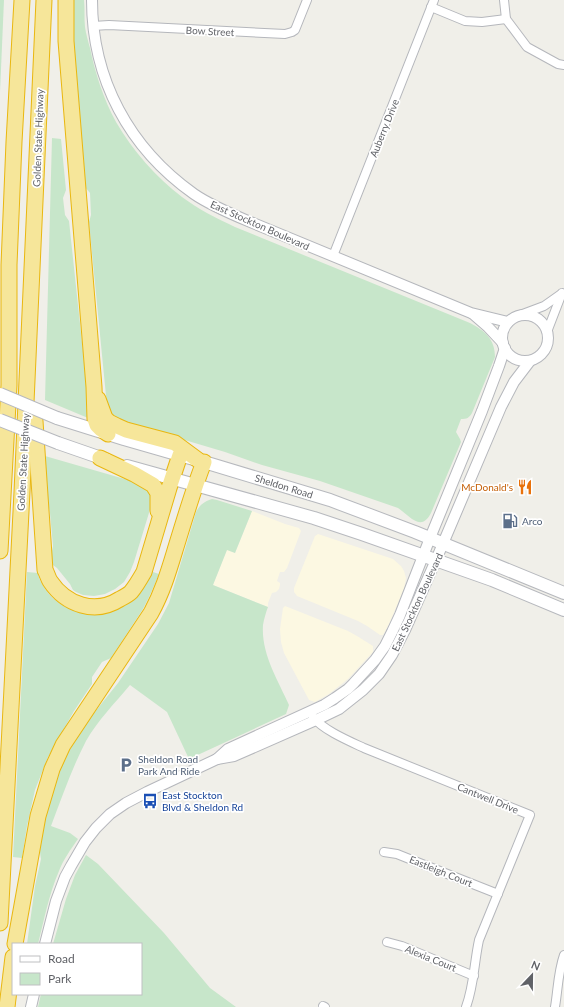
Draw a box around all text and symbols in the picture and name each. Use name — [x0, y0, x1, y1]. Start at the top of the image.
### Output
street label: Bow Street — [185, 24, 235, 38]
street label: Golden State Highway — [30, 88, 46, 187]
street label: Auberry Drive — [367, 97, 401, 159]
street label: East Stockton Boulevard — [209, 198, 311, 252]
street label: Golden State Highway — [14, 412, 32, 511]
street label: Sheldon Road — [253, 471, 315, 501]
restaurant icon: McDonald's — [516, 478, 534, 496]
place label: McDonald's — [461, 481, 513, 493]
fuel station icon: Arco — [501, 512, 519, 530]
place label: Arco — [522, 515, 543, 527]
street label: East Stockton Boulevard — [389, 551, 445, 653]
place label: Sheldon Road Park And Ride — [138, 753, 200, 777]
parking icon: Sheldon Road Park And Ride — [117, 756, 135, 774]
street label: Cantwell Drive — [456, 780, 520, 816]
place label: East Stockton Blvd & Sheldon Rd — [162, 789, 243, 813]
bus stop icon: East Stockton Blvd & Sheldon Rd — [141, 792, 159, 810]
street label: Eastleigh Court — [408, 853, 475, 889]
street label: Alexia Court — [404, 942, 459, 974]
legend — [12, 943, 142, 995]
text: Road — [48, 951, 75, 966]
north arrow — [512, 955, 552, 995]
text: N — [530, 958, 542, 973]
text: Park — [48, 971, 72, 986]

